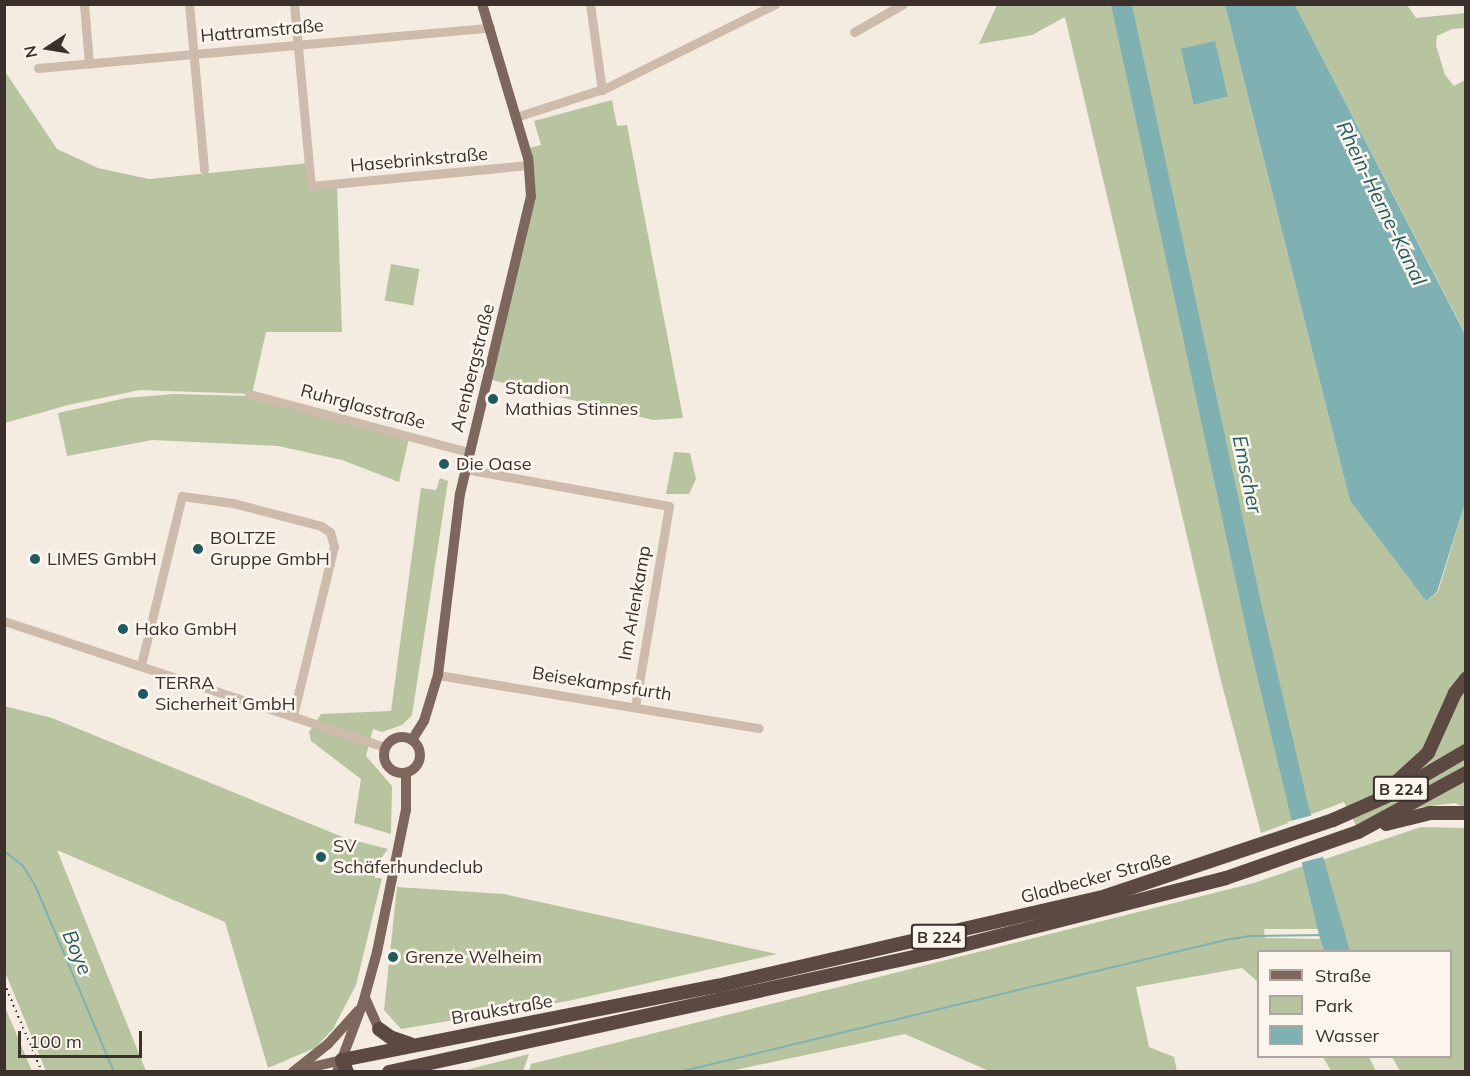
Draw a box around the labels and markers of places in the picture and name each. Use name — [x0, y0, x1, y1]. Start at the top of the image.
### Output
place label: Stadion Mathias Stinnes — [505, 378, 638, 420]
marker: Stadion Mathias Stinnes — [486, 392, 500, 406]
place label: Die Oase — [456, 453, 532, 475]
marker: Die Oase — [437, 457, 451, 471]
place label: BOLTZE Gruppe GmbH — [210, 528, 330, 570]
marker: BOLTZE Gruppe GmbH — [191, 542, 205, 556]
place label: LIMES GmbH — [47, 548, 157, 570]
marker: LIMES GmbH — [28, 552, 42, 566]
place label: Hako GmbH — [135, 618, 237, 640]
marker: Hako GmbH — [116, 622, 130, 636]
place label: TERRA Sicherheit GmbH — [155, 673, 295, 716]
marker: TERRA Sicherheit GmbH — [136, 687, 150, 701]
place label: SV Schäferhundeclub — [333, 836, 483, 878]
marker: SV Schäferhundeclub — [314, 850, 328, 864]
place label: Grenze Welheim — [405, 946, 542, 968]
marker: Grenze Welheim — [386, 950, 400, 964]

